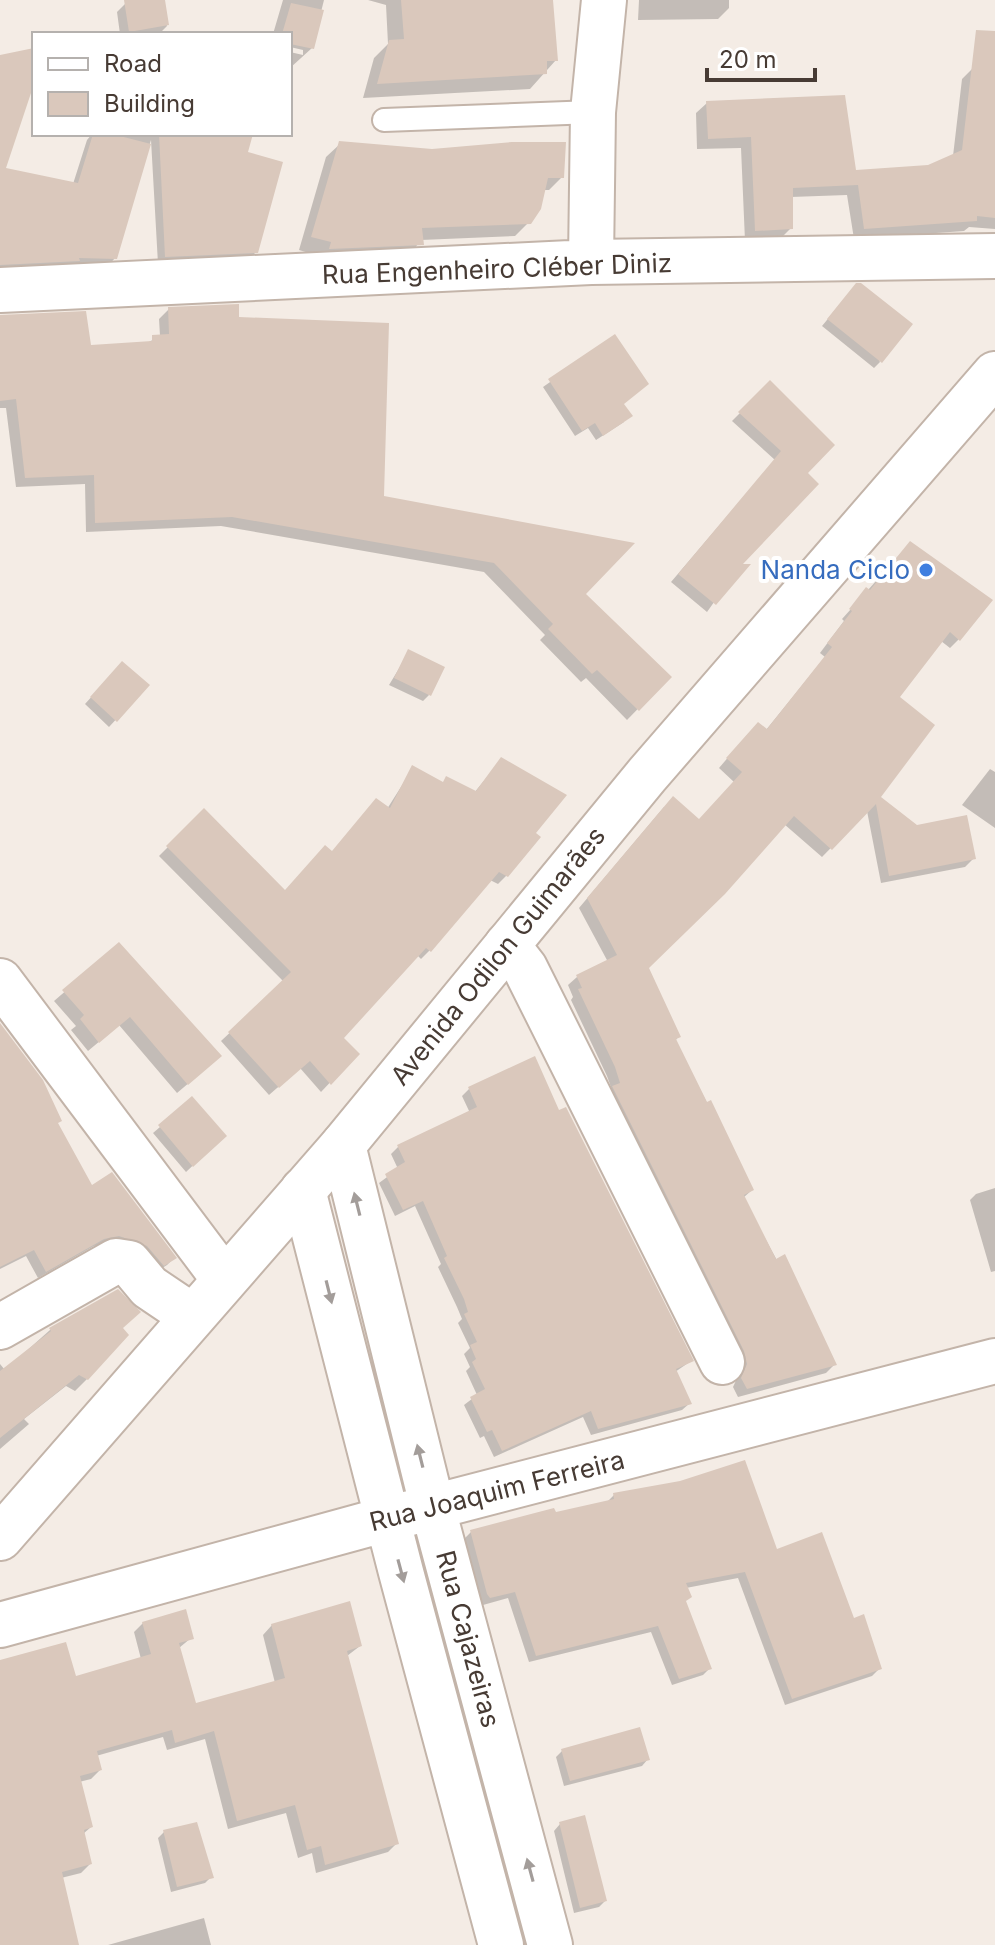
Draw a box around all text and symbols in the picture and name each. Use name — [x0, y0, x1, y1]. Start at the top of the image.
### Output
legend — [32, 32, 292, 136]
scale bar — [707, 32, 815, 82]
text: 20 m — [719, 45, 777, 74]
text: Road — [104, 49, 162, 78]
text: Building — [104, 89, 195, 118]
street label: Rua Engenheiro Cléber Diniz — [321, 247, 673, 290]
place label: Nanda Ciclo — [761, 554, 910, 585]
marker: Nanda Ciclo — [917, 561, 935, 579]
street label: Avenida Odilon Guimarães — [384, 820, 611, 1091]
one-way arrow — [351, 1191, 363, 1216]
one-way arrow — [324, 1280, 336, 1305]
one-way arrow — [413, 1443, 426, 1468]
street label: Rua Joaquim Ferreira — [366, 1444, 628, 1537]
street label: Rua Cajazeiras — [430, 1547, 507, 1731]
one-way arrow — [395, 1559, 407, 1584]
one-way arrow — [523, 1857, 535, 1882]

